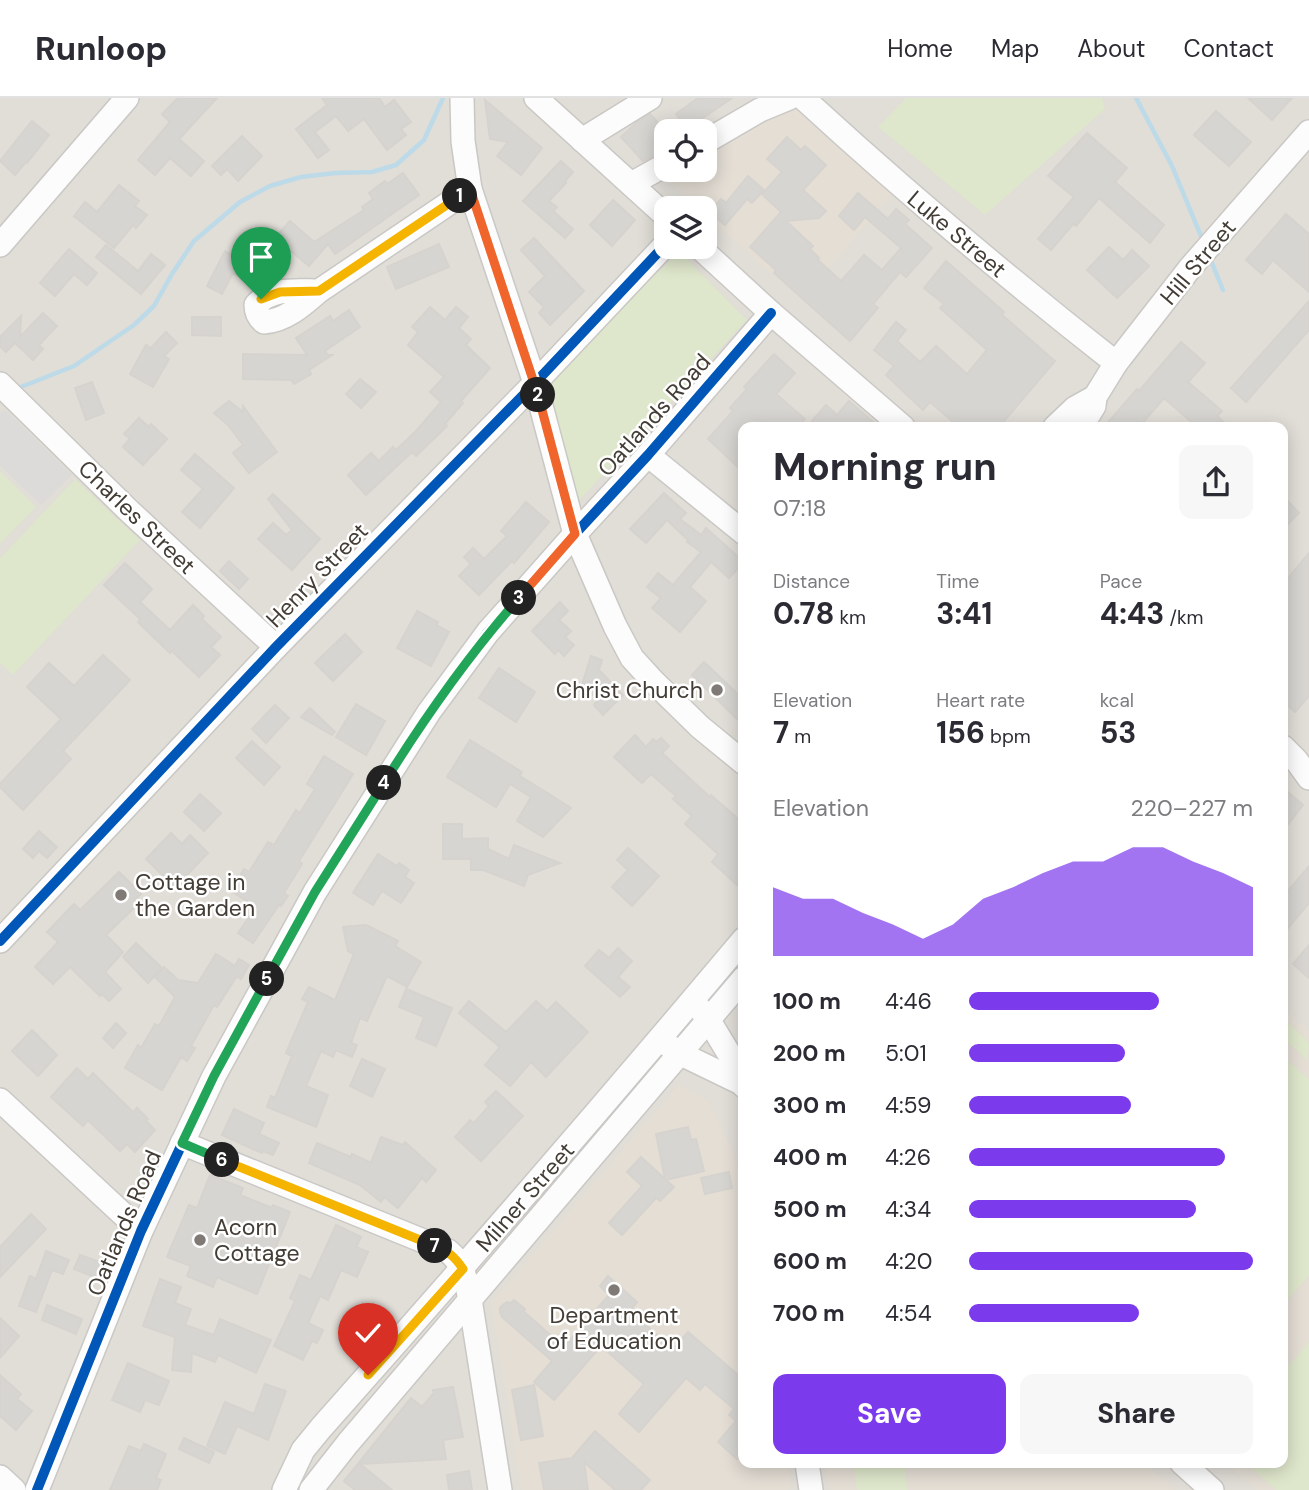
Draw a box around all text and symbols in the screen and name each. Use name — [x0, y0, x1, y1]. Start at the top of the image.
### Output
text: Runloop — [35, 27, 167, 70]
text: Home — [887, 33, 953, 64]
text: Map — [991, 33, 1039, 64]
text: About — [1077, 33, 1146, 64]
text: Contact — [1184, 33, 1274, 64]
map controls — [654, 119, 717, 259]
button: locate — [654, 119, 717, 182]
pin: 1 — [442, 178, 477, 214]
text: 1 — [456, 183, 463, 208]
street label: Luke Street — [901, 184, 1013, 284]
button: layers — [654, 196, 717, 259]
street label: Hill Street — [1153, 213, 1243, 311]
pin — [231, 227, 291, 299]
icon: arrive — [242, 238, 280, 276]
street label: Oatlands Road — [591, 347, 717, 483]
pin: 2 — [520, 378, 556, 412]
text: 2 — [532, 382, 543, 407]
text: Morning run — [773, 442, 997, 492]
button: share — [1179, 445, 1253, 519]
street label: Charles Street — [72, 453, 202, 581]
text: 07:18 — [773, 493, 827, 523]
street label: Henry Street — [259, 516, 375, 634]
text: Distance — [773, 569, 850, 594]
text: Time — [936, 569, 979, 594]
text: Pace — [1100, 569, 1142, 594]
pin: 3 — [502, 580, 536, 616]
text: 3 — [513, 585, 524, 610]
text: 0.78 — [773, 594, 834, 633]
text: 3:41 — [936, 594, 992, 633]
text: 4:43 — [1100, 594, 1164, 633]
text: km — [834, 605, 866, 630]
text: /km — [1164, 605, 1203, 630]
place label: Christ Church — [556, 675, 703, 705]
marker: Christ Church — [709, 682, 725, 698]
text: Elevation — [773, 688, 852, 713]
text: Heart rate — [936, 688, 1025, 713]
text: kcal — [1100, 688, 1134, 713]
text: 7 — [773, 713, 789, 752]
text: 156 — [936, 713, 985, 752]
text: 53 — [1100, 713, 1136, 752]
text: m — [789, 724, 811, 749]
text: bpm — [985, 724, 1031, 749]
pin: 4 — [366, 766, 402, 800]
text: 4 — [377, 770, 390, 795]
text: Elevation — [773, 793, 869, 823]
text: 220–227 m — [1131, 793, 1253, 823]
place label: Cottage in the Garden — [135, 867, 255, 923]
marker: Cottage in the Garden — [113, 887, 129, 903]
pin: 5 — [250, 962, 284, 996]
text: 5 — [261, 966, 272, 991]
text: 100 m — [773, 986, 841, 1016]
text: 4:46 — [885, 986, 932, 1016]
text: 200 m — [773, 1038, 846, 1068]
text: 5:01 — [885, 1038, 927, 1068]
text: 300 m — [773, 1090, 846, 1120]
text: 4:59 — [885, 1090, 931, 1120]
street label: Milner Street — [469, 1136, 581, 1258]
pin: 6 — [204, 1142, 240, 1178]
text: 400 m — [773, 1142, 847, 1172]
text: 4:26 — [885, 1142, 931, 1172]
street label: Oatlands Road — [80, 1146, 168, 1300]
text: 6 — [215, 1147, 228, 1172]
text: 500 m — [773, 1194, 847, 1224]
text: 4:34 — [885, 1194, 931, 1224]
place label: Acorn Cottage — [214, 1212, 300, 1268]
pin: 7 — [418, 1228, 452, 1264]
marker: Acorn Cottage — [192, 1232, 208, 1248]
text: 7 — [429, 1233, 440, 1258]
text: 600 m — [773, 1246, 847, 1276]
text: 4:20 — [885, 1246, 932, 1276]
marker: Department of Education — [606, 1282, 622, 1298]
text: 700 m — [773, 1298, 845, 1328]
text: 4:54 — [885, 1298, 932, 1328]
place label: Department of Education — [547, 1300, 681, 1356]
pin — [338, 1303, 398, 1375]
icon: check — [349, 1314, 387, 1352]
button: Save — [773, 1374, 1006, 1454]
button: Share — [1020, 1374, 1253, 1454]

